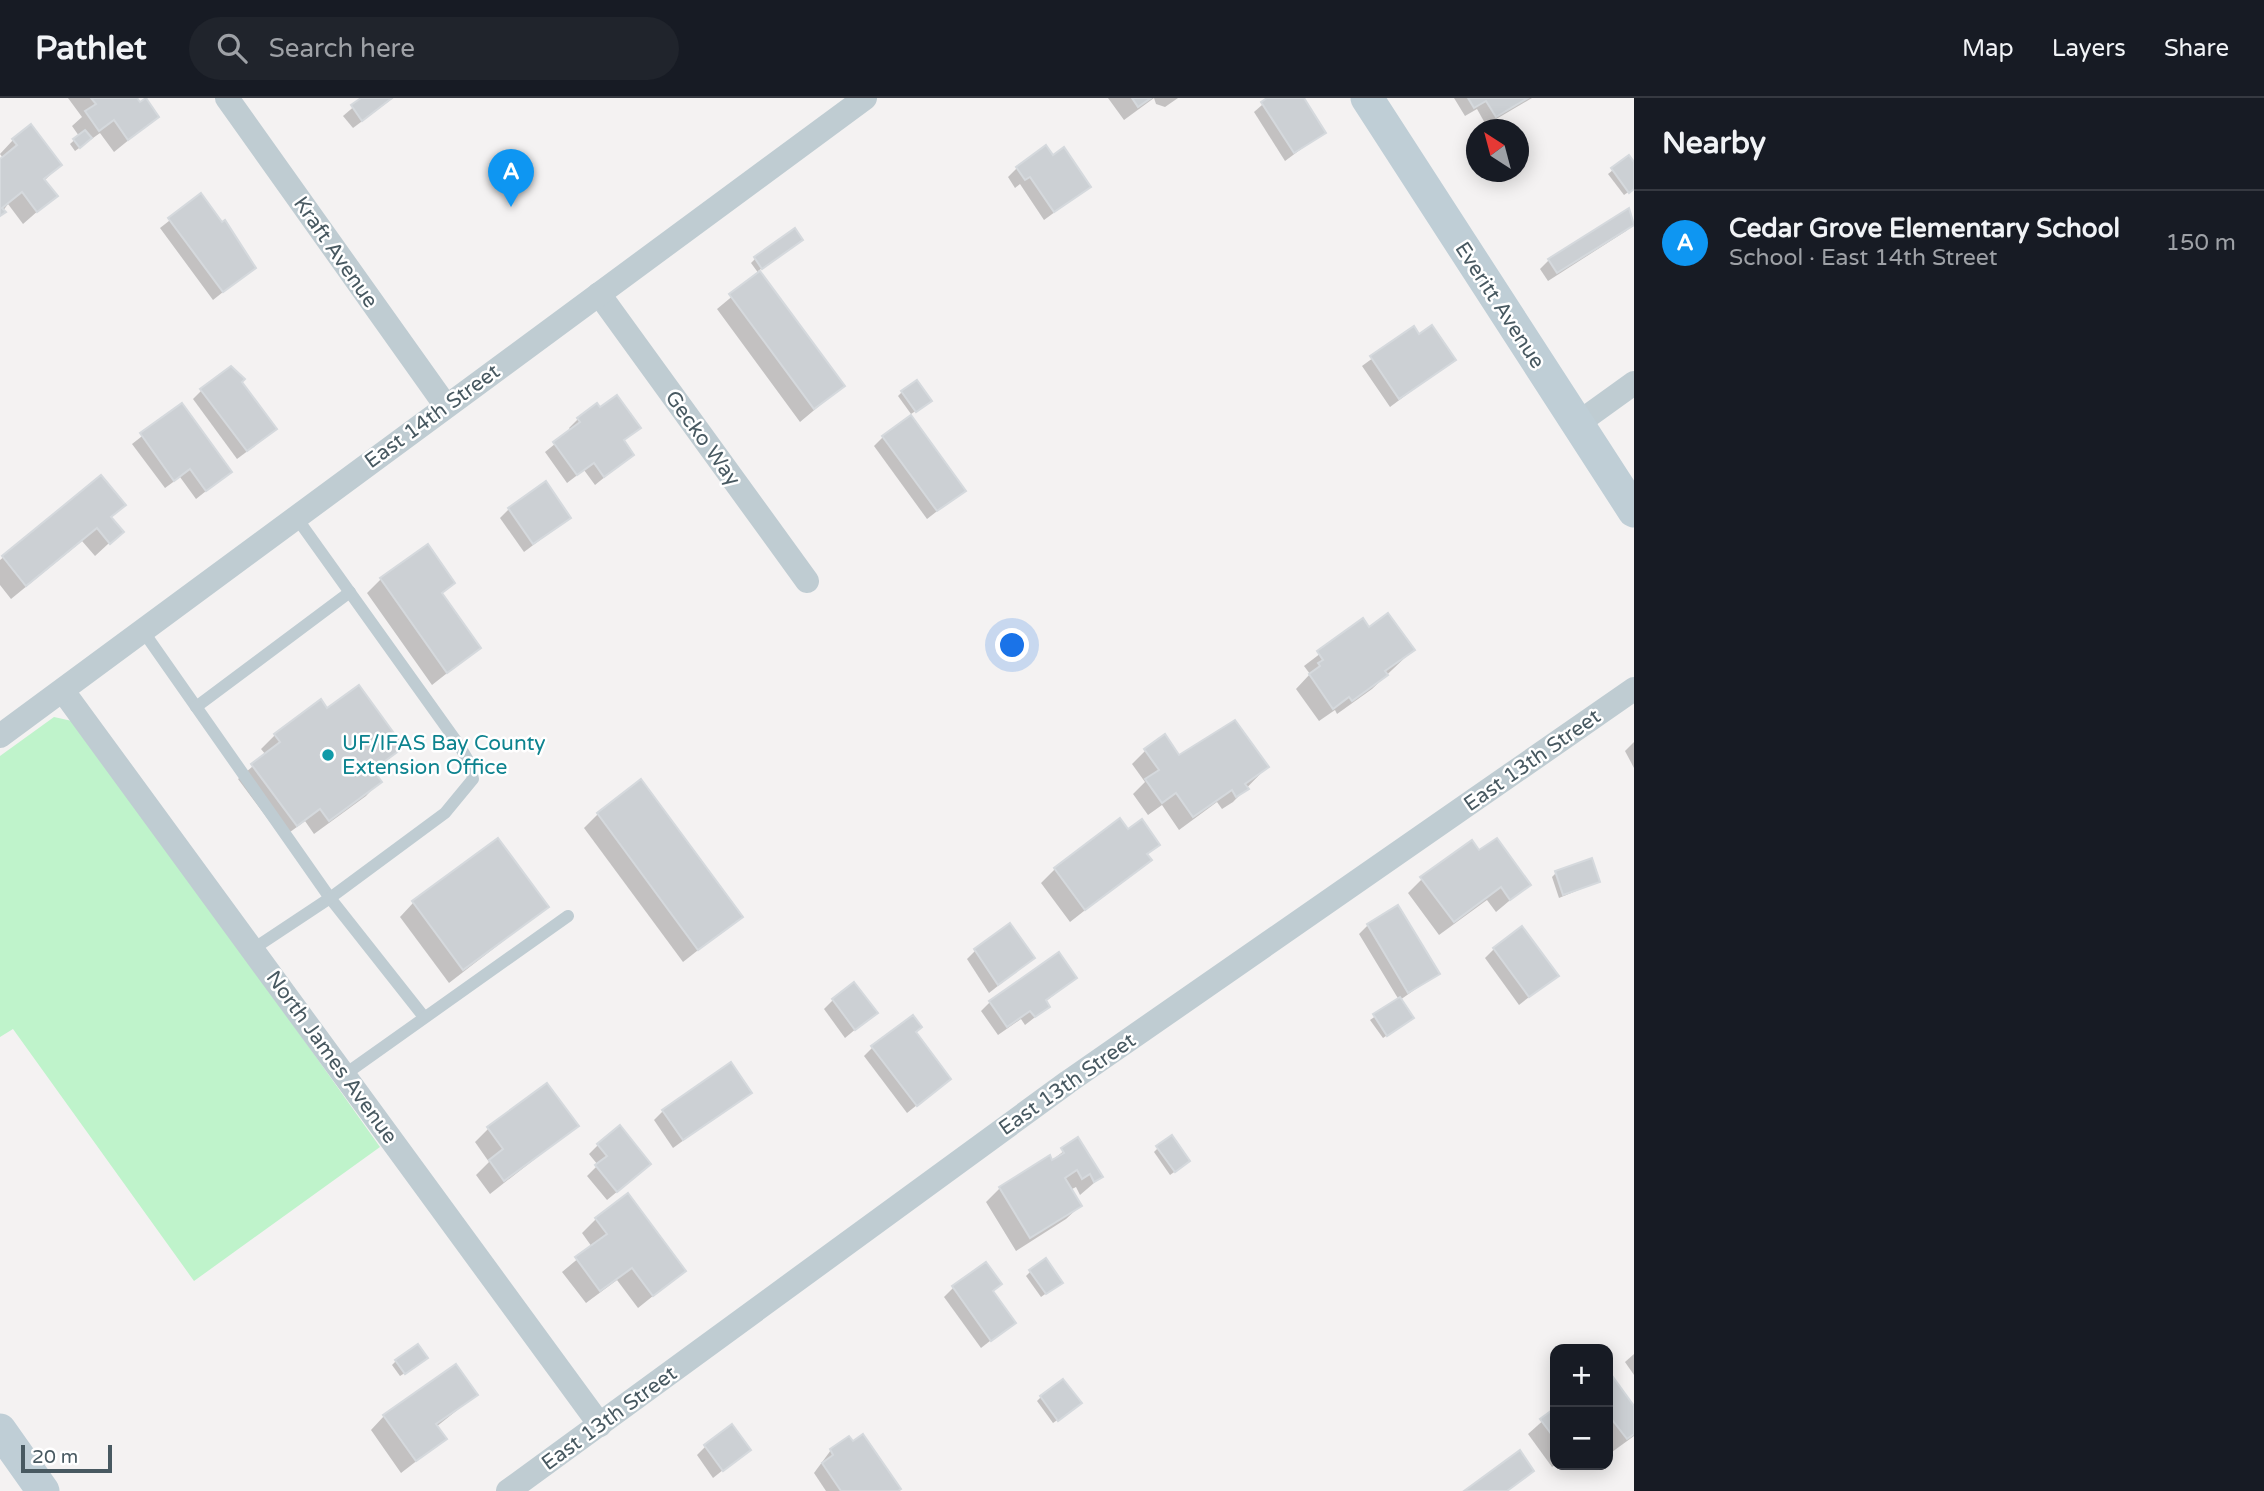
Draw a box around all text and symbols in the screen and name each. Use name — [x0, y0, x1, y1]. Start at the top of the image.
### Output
search box — [189, 17, 679, 80]
text: Pathlet — [35, 29, 147, 68]
icon: search — [213, 29, 251, 67]
text: Search here — [269, 33, 415, 64]
text: Map — [1962, 34, 2014, 63]
text: Layers — [2052, 34, 2126, 63]
text: Share — [2164, 34, 2229, 63]
north arrow — [1466, 119, 1529, 182]
text: Nearby — [1662, 125, 1766, 162]
pin: A — [488, 149, 534, 207]
street label: Kraft Avenue — [288, 192, 383, 313]
text: Cedar Grove Elementary School — [1729, 213, 2120, 244]
text: A — [1676, 229, 1694, 257]
text: 150 m — [2166, 229, 2236, 257]
street label: Everitt Avenue — [1449, 237, 1550, 373]
text: School · East 14th Street — [1729, 244, 1998, 272]
street label: East 14th Street — [360, 359, 505, 474]
street label: Gecko Way — [660, 386, 746, 491]
your location — [995, 628, 1029, 662]
street label: East 13th Street — [1459, 704, 1605, 817]
place label: UF/IFAS Bay County Extension Office — [342, 731, 546, 780]
marker: UF/IFAS Bay County Extension Office — [320, 747, 336, 763]
street label: North James Avenue — [261, 966, 403, 1149]
street label: East 13th Street — [994, 1028, 1140, 1141]
map controls — [1550, 1344, 1613, 1470]
button: + — [1550, 1344, 1613, 1407]
street label: East 13th Street — [537, 1361, 682, 1476]
button: − — [1550, 1407, 1613, 1470]
scale bar — [21, 1442, 112, 1474]
text: 20 m — [32, 1446, 78, 1468]

